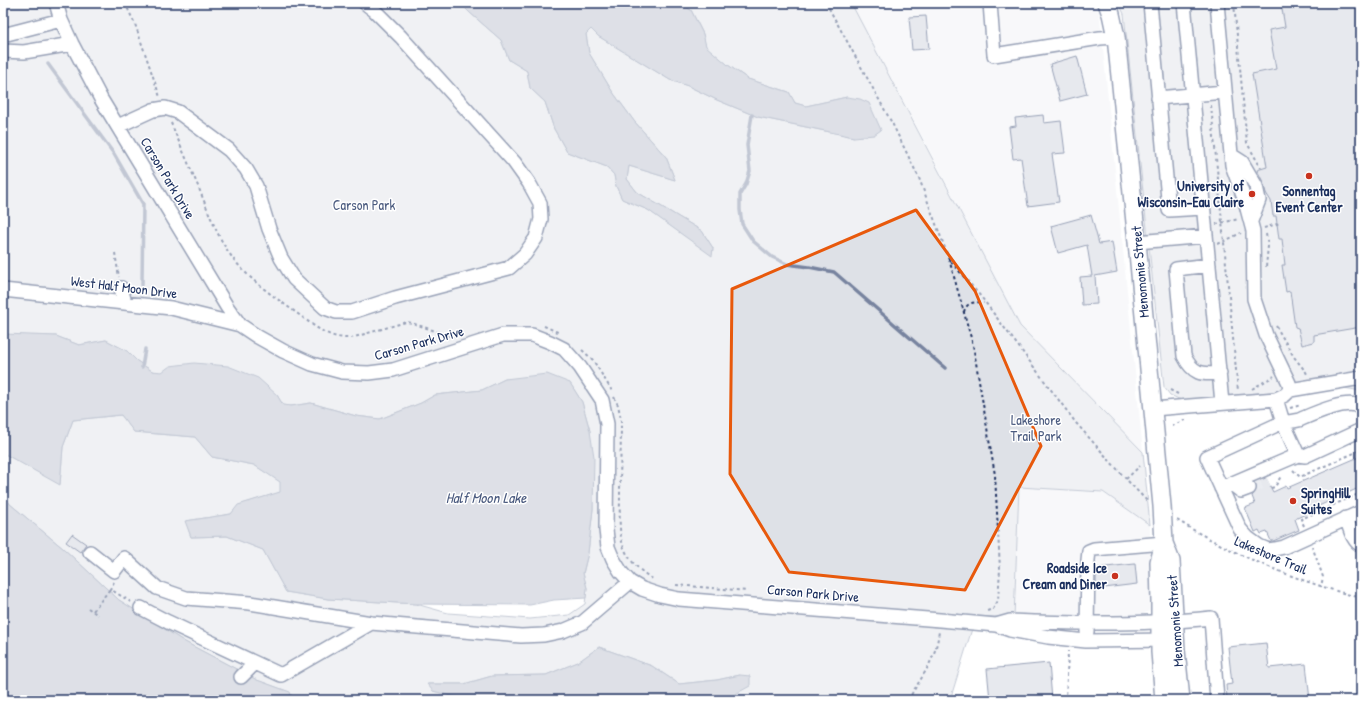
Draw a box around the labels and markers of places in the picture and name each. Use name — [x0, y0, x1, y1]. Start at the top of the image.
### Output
marker: Sonnentag Event Center — [1304, 171, 1314, 181]
place label: University of Wisconsin-Eau Claire — [1137, 176, 1245, 211]
place label: Sonnentag Event Center — [1275, 181, 1343, 216]
marker: University of Wisconsin-Eau Claire — [1247, 189, 1257, 199]
place label: SpringHill Suites — [1301, 483, 1351, 518]
marker: SpringHill Suites — [1288, 496, 1298, 506]
place label: Roadside Ice Cream and Diner — [1023, 558, 1108, 593]
marker: Roadside Ice Cream and Diner — [1110, 571, 1120, 581]

